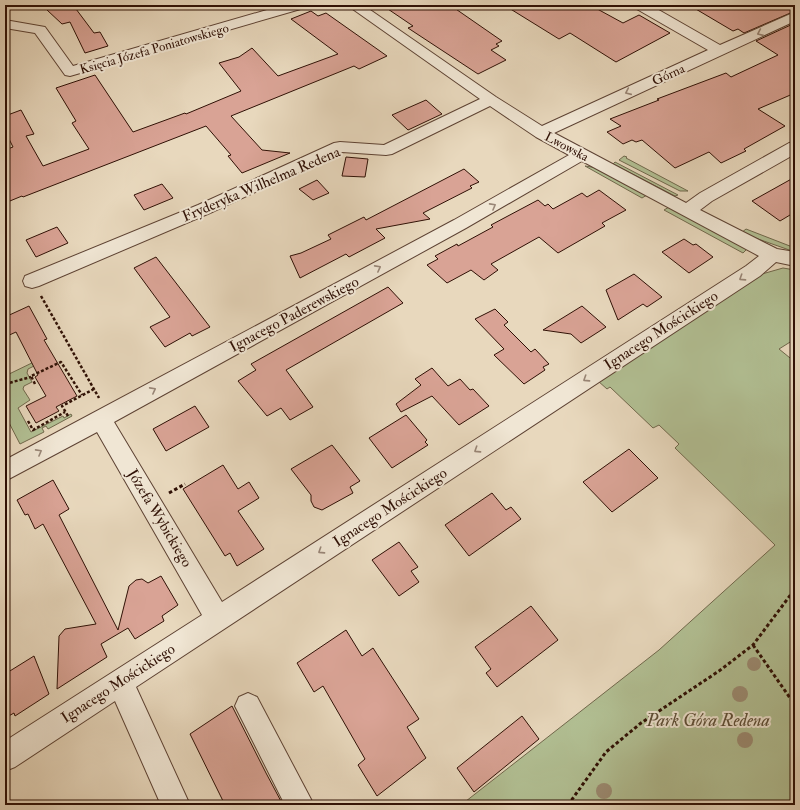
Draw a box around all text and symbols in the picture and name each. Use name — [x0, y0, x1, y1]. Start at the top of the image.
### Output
street label: Księcia Józefa Poniatowskiego — [78, 20, 231, 78]
one-way arrow — [756, 28, 764, 36]
street label: Górna — [650, 60, 688, 89]
one-way arrow — [625, 87, 633, 95]
street label: Lwowska — [542, 129, 592, 165]
street label: Fryderyka Wilhelma Redena — [179, 142, 344, 226]
one-way arrow — [488, 203, 496, 210]
one-way arrow — [374, 265, 382, 273]
street label: Ignacego Paderewskiego — [226, 272, 362, 357]
one-way arrow — [739, 273, 746, 281]
street label: Ignacego Mościckiego — [601, 287, 722, 374]
one-way arrow — [583, 374, 590, 382]
one-way arrow — [149, 387, 157, 395]
one-way arrow — [474, 445, 481, 453]
one-way arrow — [35, 450, 42, 457]
street label: Ignacego Mościckiego — [330, 464, 451, 551]
street label: Józefa Wybickiego — [121, 465, 196, 571]
one-way arrow — [318, 547, 325, 554]
street label: Ignacego Mościckiego — [58, 640, 179, 727]
park label: Park Góra Redena — [645, 709, 770, 732]

